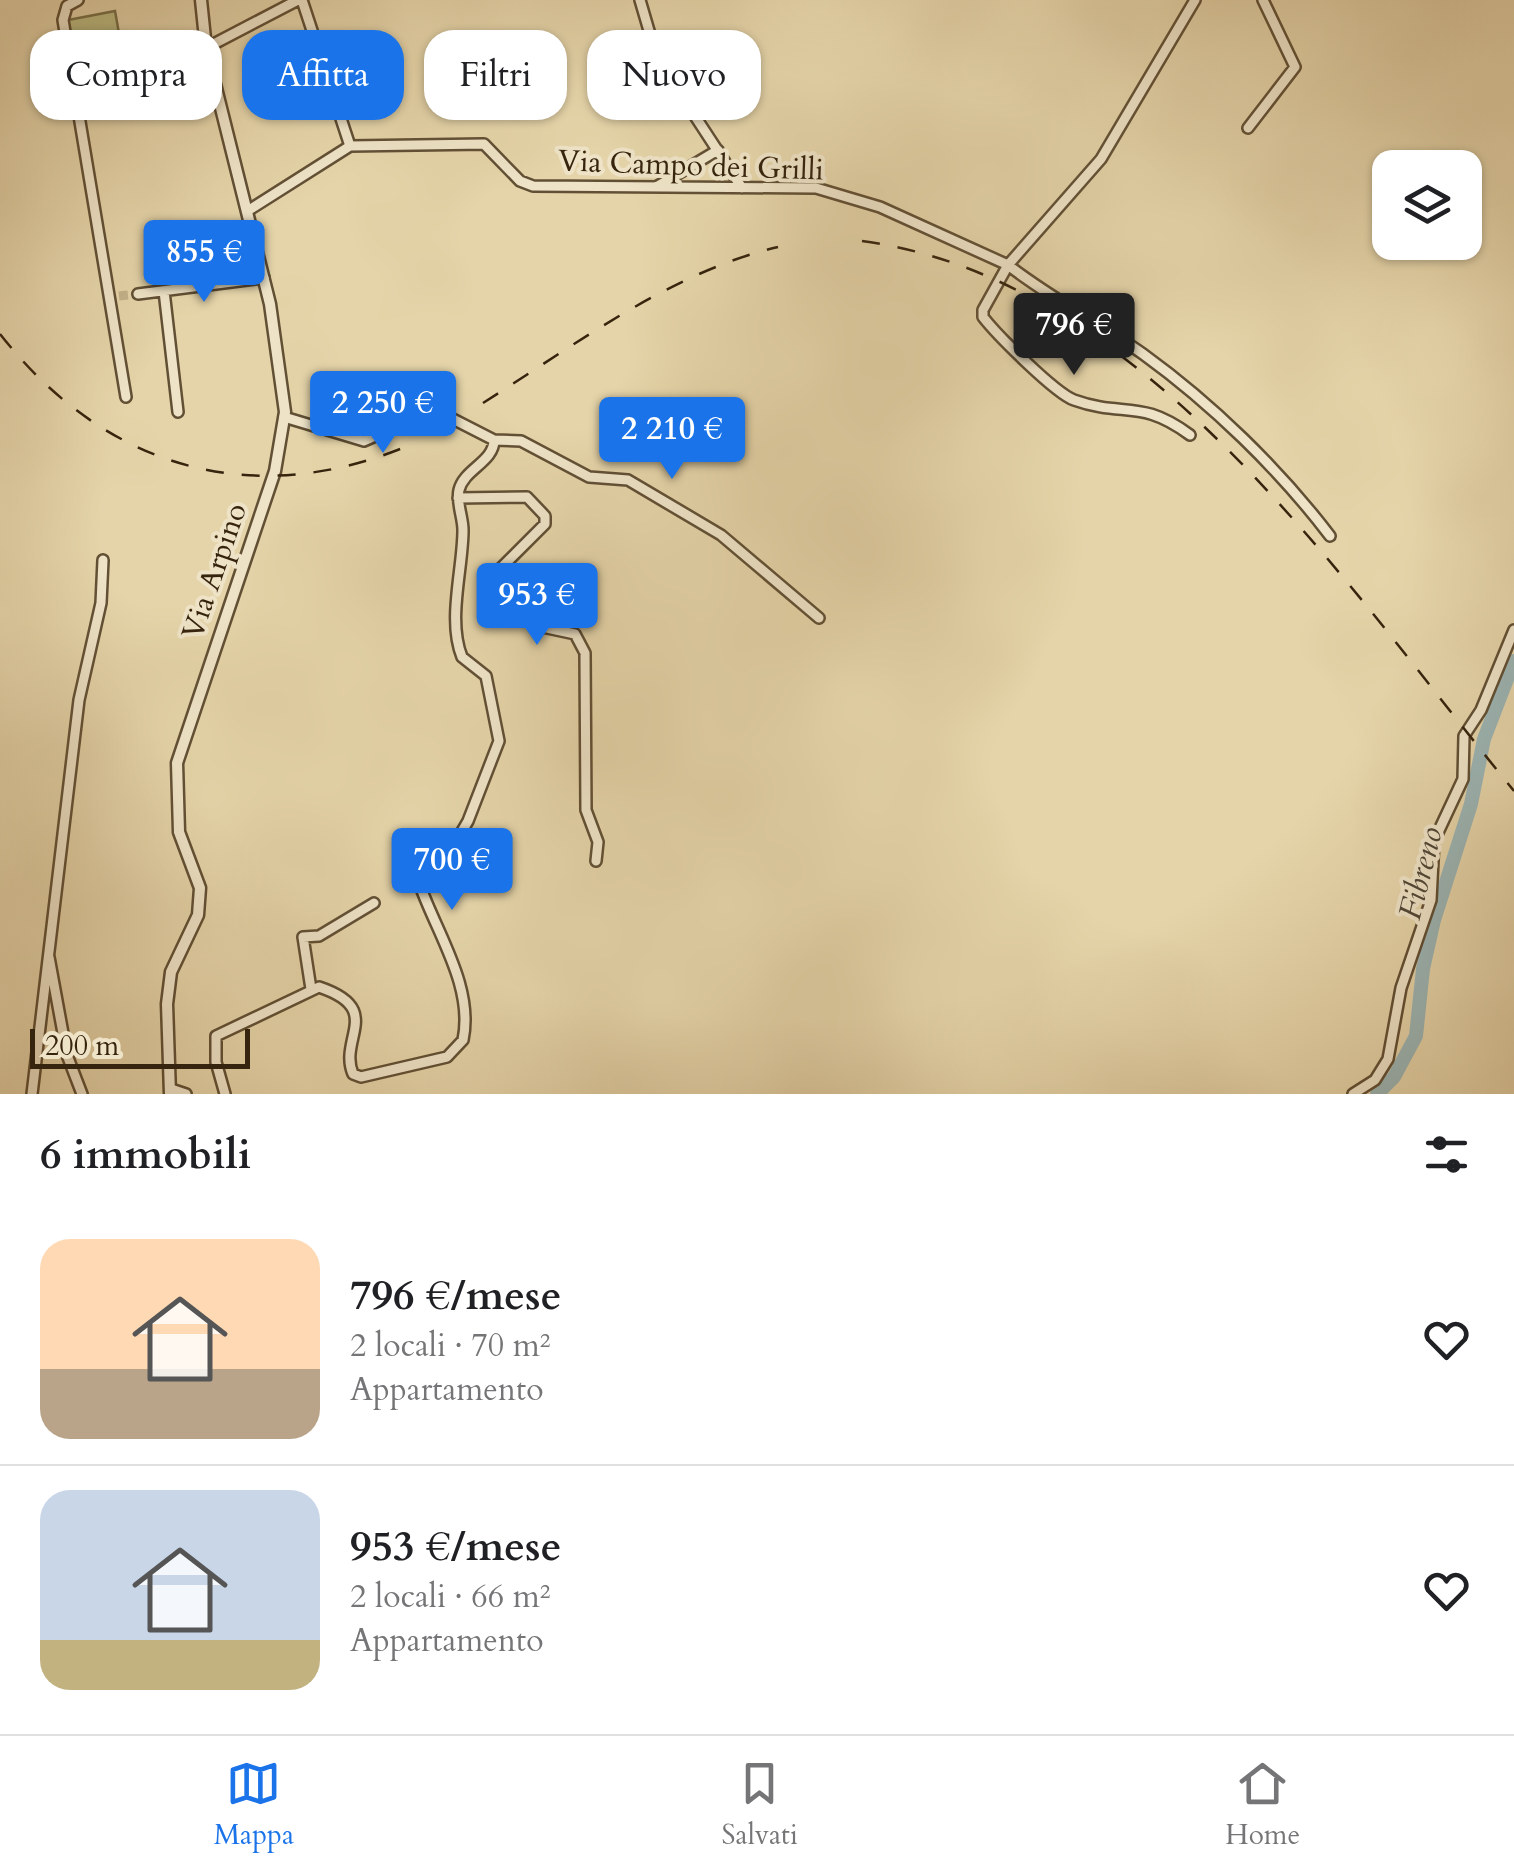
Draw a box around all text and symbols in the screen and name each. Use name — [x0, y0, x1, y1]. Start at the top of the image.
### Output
chip: Compra — [30, 30, 222, 120]
chip: Affitta — [242, 30, 404, 120]
chip: Filtri — [424, 30, 567, 120]
chip: Nuovo — [587, 30, 761, 120]
street label: Via Campo dei Grilli — [557, 140, 825, 191]
map controls — [1372, 150, 1482, 260]
button: layers — [1372, 150, 1482, 260]
pin: 855 € — [134, 220, 274, 305]
text: 855 € — [166, 230, 242, 274]
pin: 796 € — [1004, 293, 1144, 378]
text: 796 € — [1036, 303, 1112, 347]
pin: 2 250 € — [291, 371, 475, 456]
text: 2 250 € — [332, 381, 434, 425]
pin: 2 210 € — [580, 397, 764, 482]
text: 2 210 € — [621, 407, 723, 451]
street label: Via Arpino — [172, 498, 257, 645]
pin: 953 € — [467, 563, 607, 648]
text: 953 € — [499, 573, 575, 617]
water label: Fibreno — [1388, 822, 1454, 924]
pin: 700 € — [382, 828, 522, 913]
text: 700 € — [414, 838, 490, 882]
scale bar — [30, 1024, 250, 1068]
text: 200 m — [45, 1027, 119, 1065]
text: 6 immobili — [40, 1126, 251, 1183]
icon: filters — [1419, 1127, 1474, 1182]
text: 796 €/mese — [350, 1267, 561, 1324]
icon: home — [120, 1279, 240, 1399]
icon: heart — [1419, 1312, 1474, 1367]
text: 2 locali · 70 m² — [350, 1324, 550, 1368]
text: Appartamento — [350, 1368, 543, 1412]
text: 953 €/mese — [350, 1518, 561, 1575]
icon: home — [120, 1530, 240, 1650]
icon: heart — [1419, 1563, 1474, 1618]
text: 2 locali · 66 m² — [350, 1575, 550, 1619]
text: Appartamento — [350, 1619, 543, 1663]
tab: Mappa — [214, 1756, 294, 1854]
tab: Salvati — [722, 1756, 798, 1854]
tab: Home — [1225, 1756, 1300, 1854]

